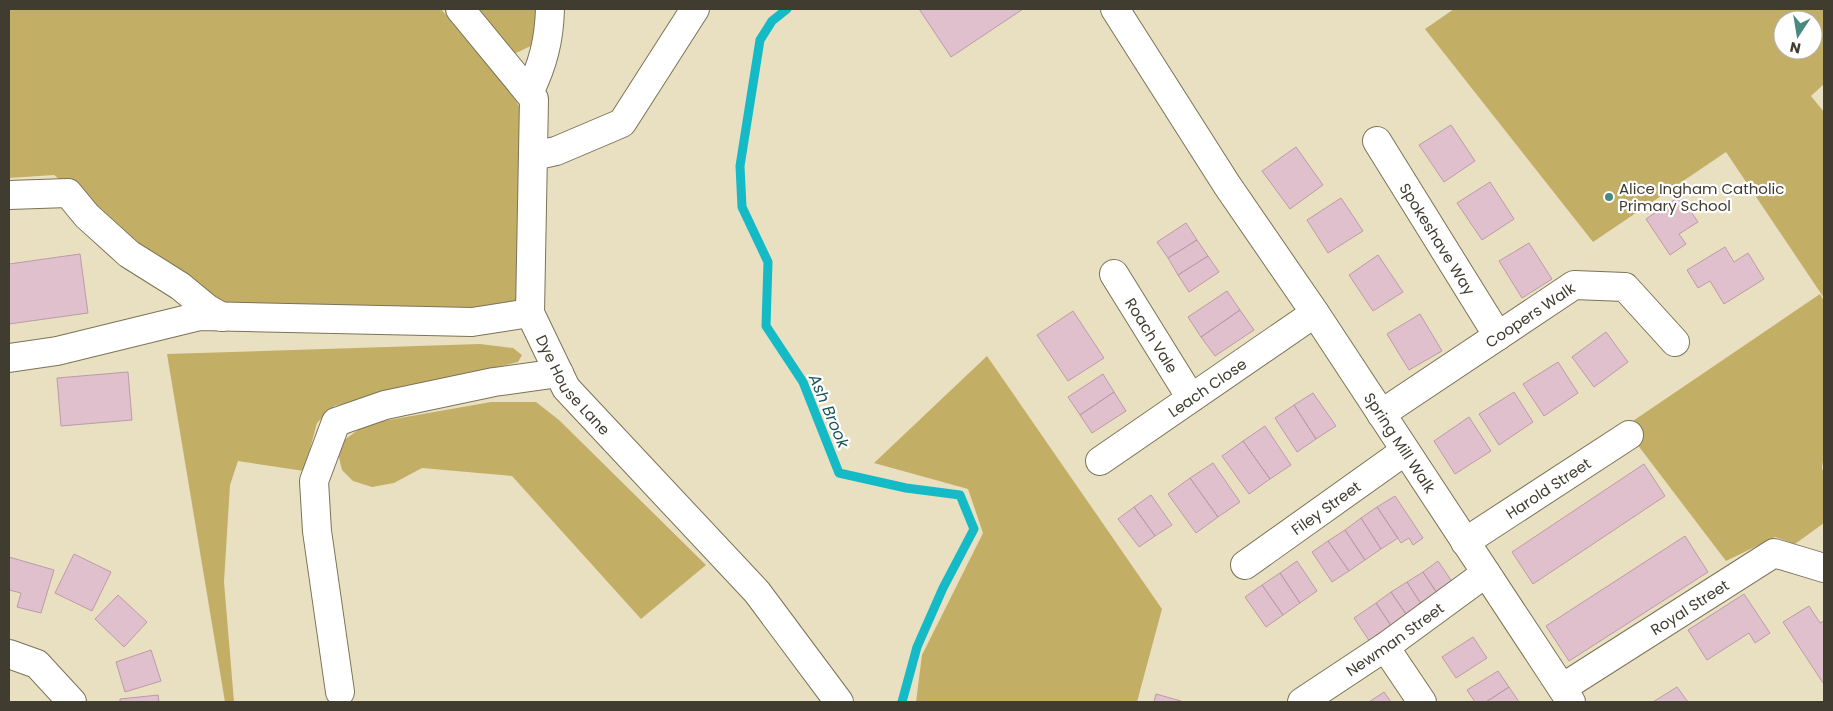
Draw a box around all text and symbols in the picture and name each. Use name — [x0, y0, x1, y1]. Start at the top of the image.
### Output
north arrow — [1773, 10, 1823, 60]
text: N — [1788, 37, 1803, 59]
place label: Alice Ingham Catholic Primary School — [1619, 178, 1784, 216]
street label: Spokeshave Way — [1395, 179, 1481, 299]
marker: Alice Ingham Catholic Primary School — [1603, 191, 1615, 203]
street label: Coopers Walk — [1481, 277, 1579, 352]
street label: Roach Vale — [1121, 294, 1183, 377]
street label: Dye House Lane — [531, 331, 615, 439]
street label: Leach Close — [1164, 353, 1250, 422]
water label: Ash Brook — [803, 369, 855, 452]
street label: Spring Mill Walk — [1360, 388, 1441, 497]
street label: Harold Street — [1501, 452, 1595, 523]
street label: Filey Street — [1287, 476, 1365, 540]
street label: Royal Street — [1646, 574, 1733, 640]
street label: Newman Street — [1341, 597, 1448, 681]

